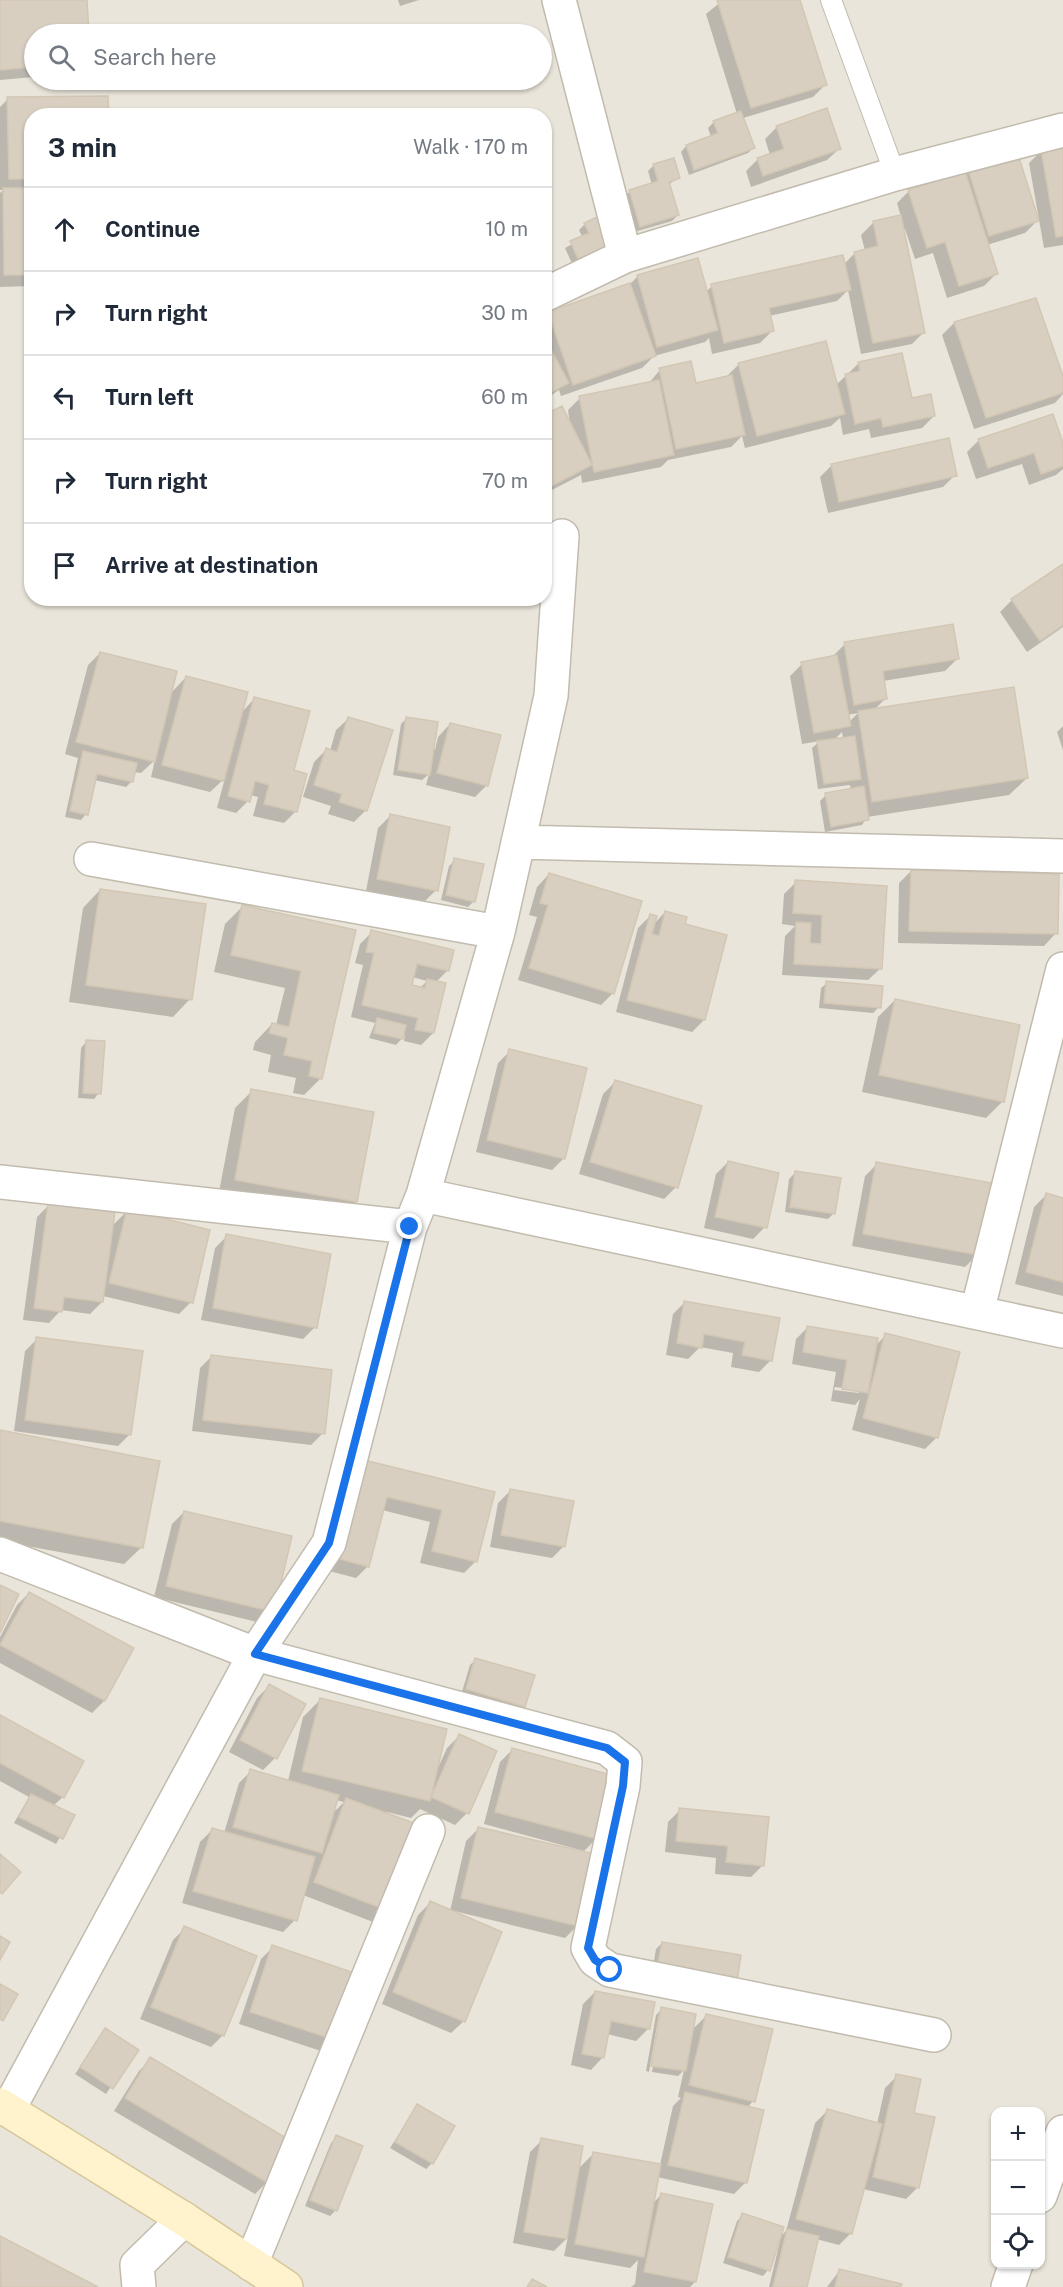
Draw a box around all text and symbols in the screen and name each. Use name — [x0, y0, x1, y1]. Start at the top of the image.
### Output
search box — [24, 24, 552, 90]
icon: search — [45, 41, 78, 74]
text: Search here — [93, 44, 217, 70]
text: 3 min — [48, 132, 117, 163]
text: Walk · 170 m — [413, 135, 528, 159]
icon: ahead — [48, 213, 81, 246]
text: Continue — [105, 216, 200, 242]
text: 10 m — [485, 217, 528, 241]
icon: right — [48, 297, 81, 330]
text: Turn right — [105, 300, 208, 326]
text: 30 m — [481, 301, 528, 325]
icon: left — [48, 381, 81, 414]
text: Turn left — [105, 384, 194, 410]
text: 60 m — [481, 385, 528, 409]
icon: right — [48, 465, 81, 498]
text: Turn right — [105, 468, 208, 494]
text: 70 m — [482, 469, 528, 493]
icon: arrive — [48, 549, 81, 582]
text: Arrive at destination — [105, 552, 318, 578]
route end — [396, 1213, 422, 1239]
route start — [596, 1956, 622, 1982]
map controls — [991, 2107, 1045, 2269]
button: + — [991, 2107, 1045, 2161]
button: − — [991, 2161, 1045, 2215]
button: locate — [991, 2215, 1045, 2269]

